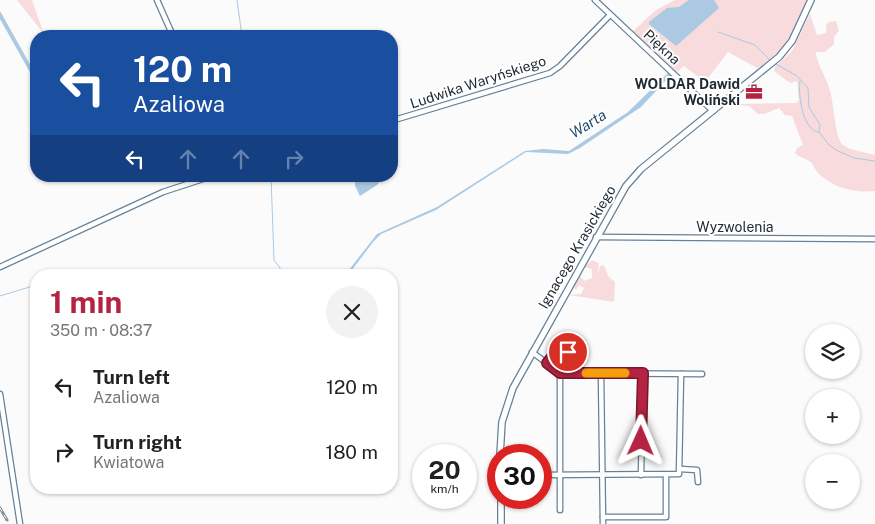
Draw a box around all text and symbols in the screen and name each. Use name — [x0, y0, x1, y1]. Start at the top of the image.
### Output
street label: Piękna — [640, 26, 684, 68]
text: 120 m — [133, 49, 232, 90]
icon: left — [50, 50, 115, 115]
street label: Ludwika Waryńskiego — [408, 52, 548, 112]
place label: WOLDAR Dawid Woliński — [634, 76, 740, 108]
office icon: WOLDAR Dawid Woliński — [744, 82, 764, 102]
text: Azaliowa — [133, 91, 225, 117]
water label: Warta — [566, 106, 609, 141]
icon: left — [121, 145, 149, 173]
icon: ahead — [174, 145, 202, 173]
icon: ahead — [227, 145, 255, 173]
icon: right — [280, 145, 308, 173]
street label: Ignacego Krasickiego — [535, 182, 619, 311]
street label: Wyzwolenia — [696, 219, 774, 235]
text: 1 min — [50, 284, 122, 320]
button: close — [326, 286, 378, 338]
text: 350 m · 08:37 — [50, 321, 152, 340]
map controls — [805, 324, 860, 509]
button: layers — [805, 324, 860, 379]
pin — [547, 331, 589, 373]
icon: arrive — [554, 338, 582, 366]
text: Turn left — [93, 366, 170, 388]
icon: left — [50, 373, 78, 401]
text: 120 m — [326, 376, 378, 398]
text: Azaliowa — [93, 388, 160, 407]
button: + — [805, 389, 860, 444]
position arrow — [614, 414, 666, 466]
text: Turn right — [93, 431, 182, 453]
icon: right — [50, 438, 78, 466]
text: 180 m — [325, 441, 378, 463]
speed limit sign: 30 — [487, 444, 552, 509]
text: Kwiatowa — [93, 453, 164, 472]
button: − — [805, 454, 860, 509]
text: 20 — [429, 455, 461, 485]
text: km/h — [430, 482, 459, 496]

